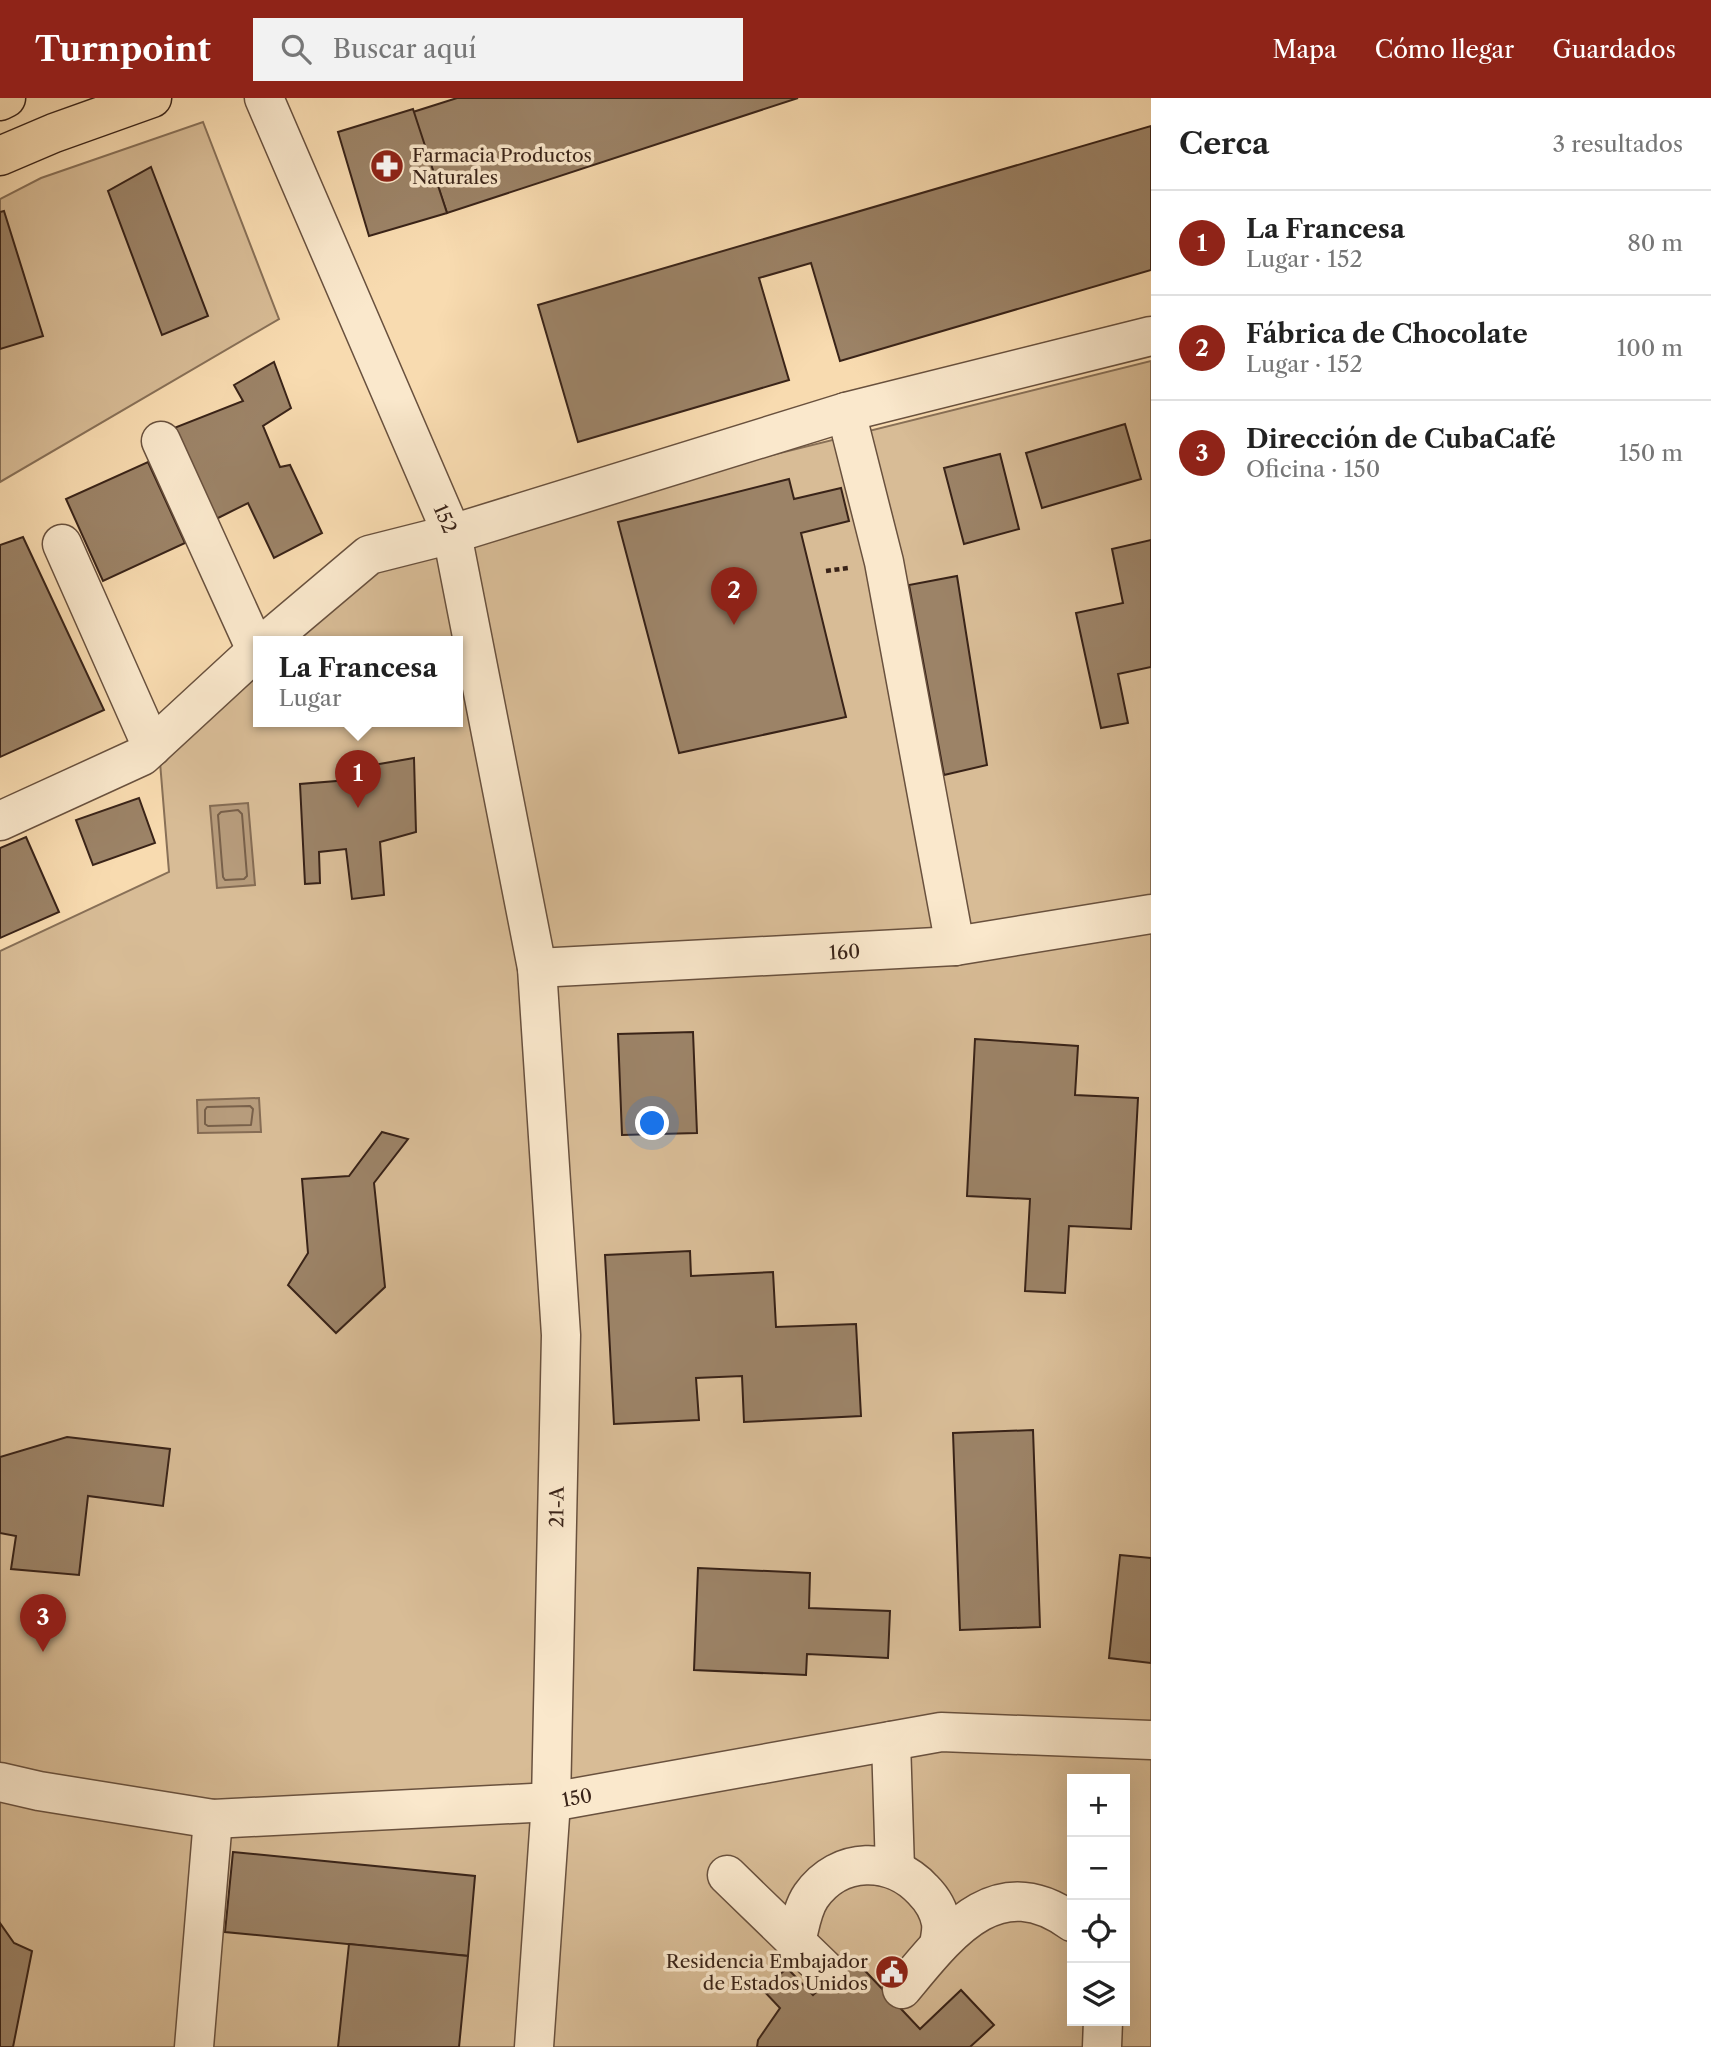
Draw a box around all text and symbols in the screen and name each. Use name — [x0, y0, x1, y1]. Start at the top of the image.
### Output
search box — [253, 18, 743, 81]
text: Turnpoint — [35, 29, 211, 70]
icon: search — [277, 30, 315, 68]
text: Buscar aquí — [333, 33, 476, 65]
text: Mapa — [1272, 35, 1337, 64]
text: Cómo llegar — [1375, 35, 1514, 64]
text: Guardados — [1552, 35, 1676, 64]
text: Cerca — [1179, 125, 1269, 162]
text: 3 resultados — [1553, 130, 1683, 158]
place label: Farmacia Productos Naturales — [412, 144, 592, 189]
pharmacy icon: Farmacia Productos Naturales — [368, 147, 406, 185]
text: La Francesa — [1246, 213, 1405, 245]
text: 1 — [1197, 229, 1207, 257]
text: 80 m — [1627, 229, 1683, 257]
text: Lugar · 152 — [1246, 245, 1363, 273]
text: Fábrica de Chocolate — [1246, 318, 1528, 350]
text: 2 — [1195, 334, 1209, 362]
text: 100 m — [1617, 334, 1683, 362]
text: Lugar · 152 — [1246, 350, 1363, 378]
text: Dirección de CubaCafé — [1246, 423, 1556, 455]
text: 3 — [1196, 439, 1209, 467]
text: 150 m — [1619, 439, 1683, 467]
text: Oficina · 150 — [1246, 455, 1380, 483]
street label: 152 — [429, 501, 462, 537]
pin: 2 — [711, 567, 757, 625]
popup — [253, 636, 463, 727]
text: La Francesa — [279, 652, 437, 684]
text: Lugar — [279, 684, 342, 712]
pin: 1 — [335, 750, 381, 808]
street label: 160 — [828, 940, 861, 964]
your location — [635, 1106, 669, 1140]
street label: 21-A — [545, 1485, 569, 1528]
pin: 3 — [20, 1594, 66, 1652]
map controls — [1067, 1774, 1130, 2026]
button: + — [1067, 1774, 1130, 1837]
street label: 150 — [560, 1783, 594, 1811]
button: − — [1067, 1837, 1130, 1900]
button: locate — [1067, 1900, 1130, 1963]
place label: Residencia Embajador de Estados Unidos — [666, 1950, 868, 1995]
public building icon: Residencia Embajador de Estados Unidos — [873, 1953, 911, 1991]
button: layers — [1067, 1963, 1130, 2026]

